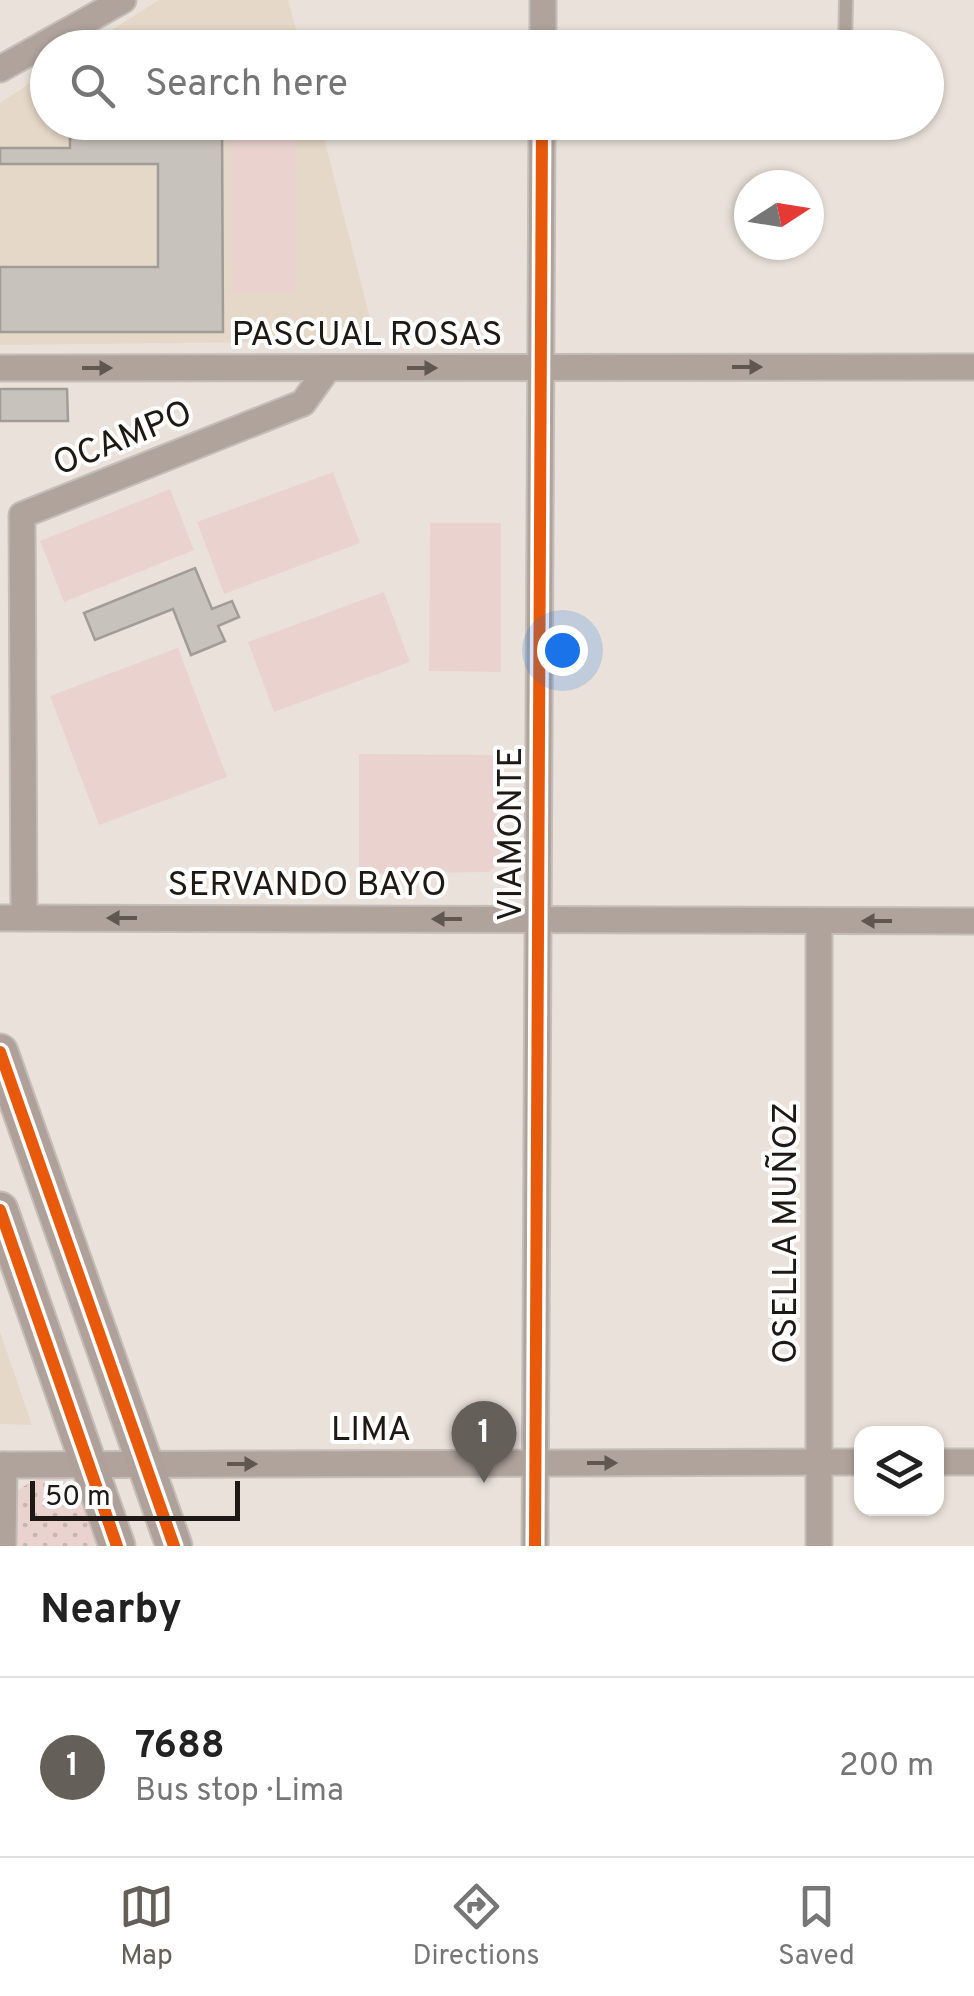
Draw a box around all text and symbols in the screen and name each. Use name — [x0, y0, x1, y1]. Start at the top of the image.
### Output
search box — [30, 30, 944, 140]
icon: search — [65, 58, 120, 113]
text: Search here — [145, 61, 348, 110]
north arrow — [734, 170, 824, 260]
street label: PASCUAL ROSAS — [232, 314, 502, 358]
one-way arrow — [732, 359, 764, 375]
one-way arrow — [82, 360, 114, 376]
one-way arrow — [407, 360, 439, 376]
street label: OCAMPO — [47, 392, 199, 488]
your location — [537, 625, 588, 676]
street label: VIAMONTE — [490, 747, 534, 921]
street label: SERVANDO BAYO — [168, 864, 446, 908]
one-way arrow — [105, 910, 137, 926]
one-way arrow — [430, 911, 462, 927]
one-way arrow — [860, 913, 892, 929]
street label: OSELLA MUÑOZ — [765, 1102, 809, 1364]
pin: 1 — [452, 1400, 516, 1483]
street label: LIMA — [331, 1409, 411, 1453]
map controls — [854, 1426, 944, 1516]
button: layers — [854, 1426, 944, 1516]
one-way arrow — [586, 1455, 618, 1471]
one-way arrow — [226, 1456, 258, 1472]
scale bar — [30, 1476, 240, 1520]
text: 50 m — [45, 1480, 111, 1516]
text: Nearby — [40, 1585, 182, 1638]
text: 7688 — [135, 1723, 225, 1772]
text: 1 — [66, 1747, 79, 1787]
text: 200 m — [839, 1747, 934, 1787]
text: Bus stop · Lima — [135, 1772, 344, 1812]
tab: Map — [119, 1879, 174, 1975]
tab: Directions — [412, 1879, 540, 1975]
tab: Saved — [778, 1879, 855, 1975]

